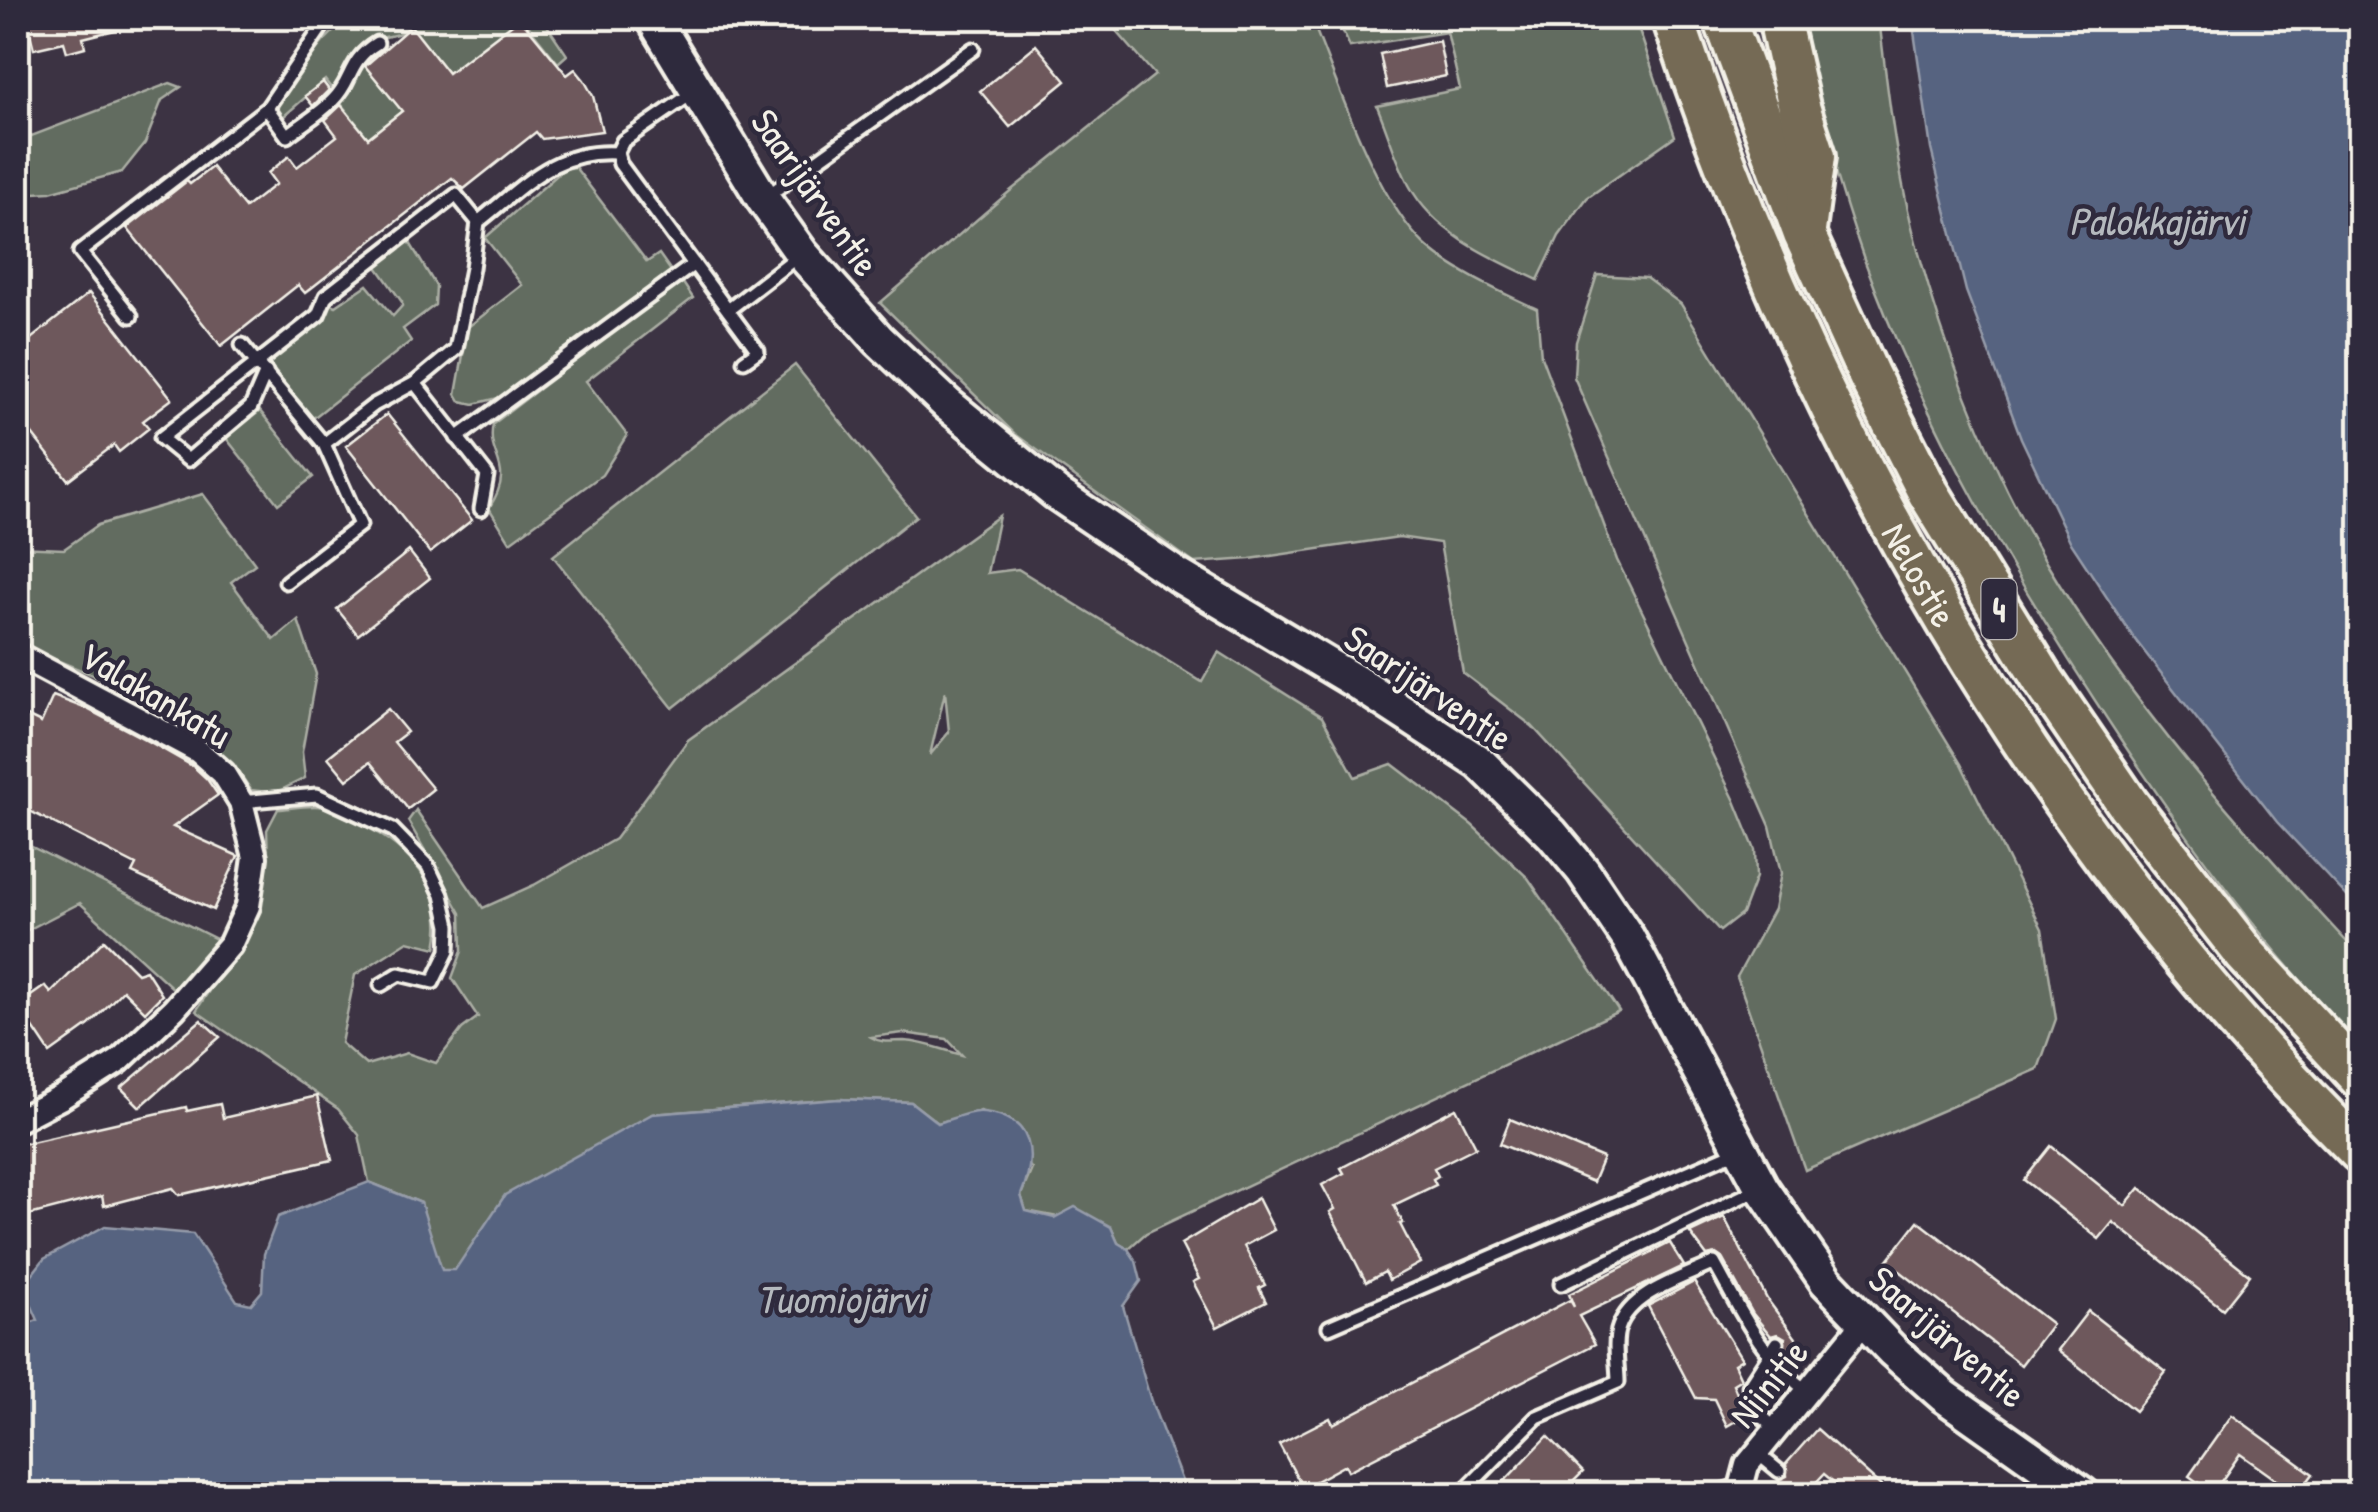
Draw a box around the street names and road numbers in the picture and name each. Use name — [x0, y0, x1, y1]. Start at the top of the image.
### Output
street label: Saarijärventie — [739, 98, 893, 286]
street label: Nelostie — [1870, 513, 1970, 636]
road number: 4 — [1982, 579, 2016, 639]
street label: Saarijärventie — [1334, 611, 1524, 763]
street label: Valakankatu — [71, 628, 241, 760]
street label: Saarijärventie — [1858, 1253, 2038, 1419]
street label: Niinitie — [1716, 1328, 1820, 1438]

